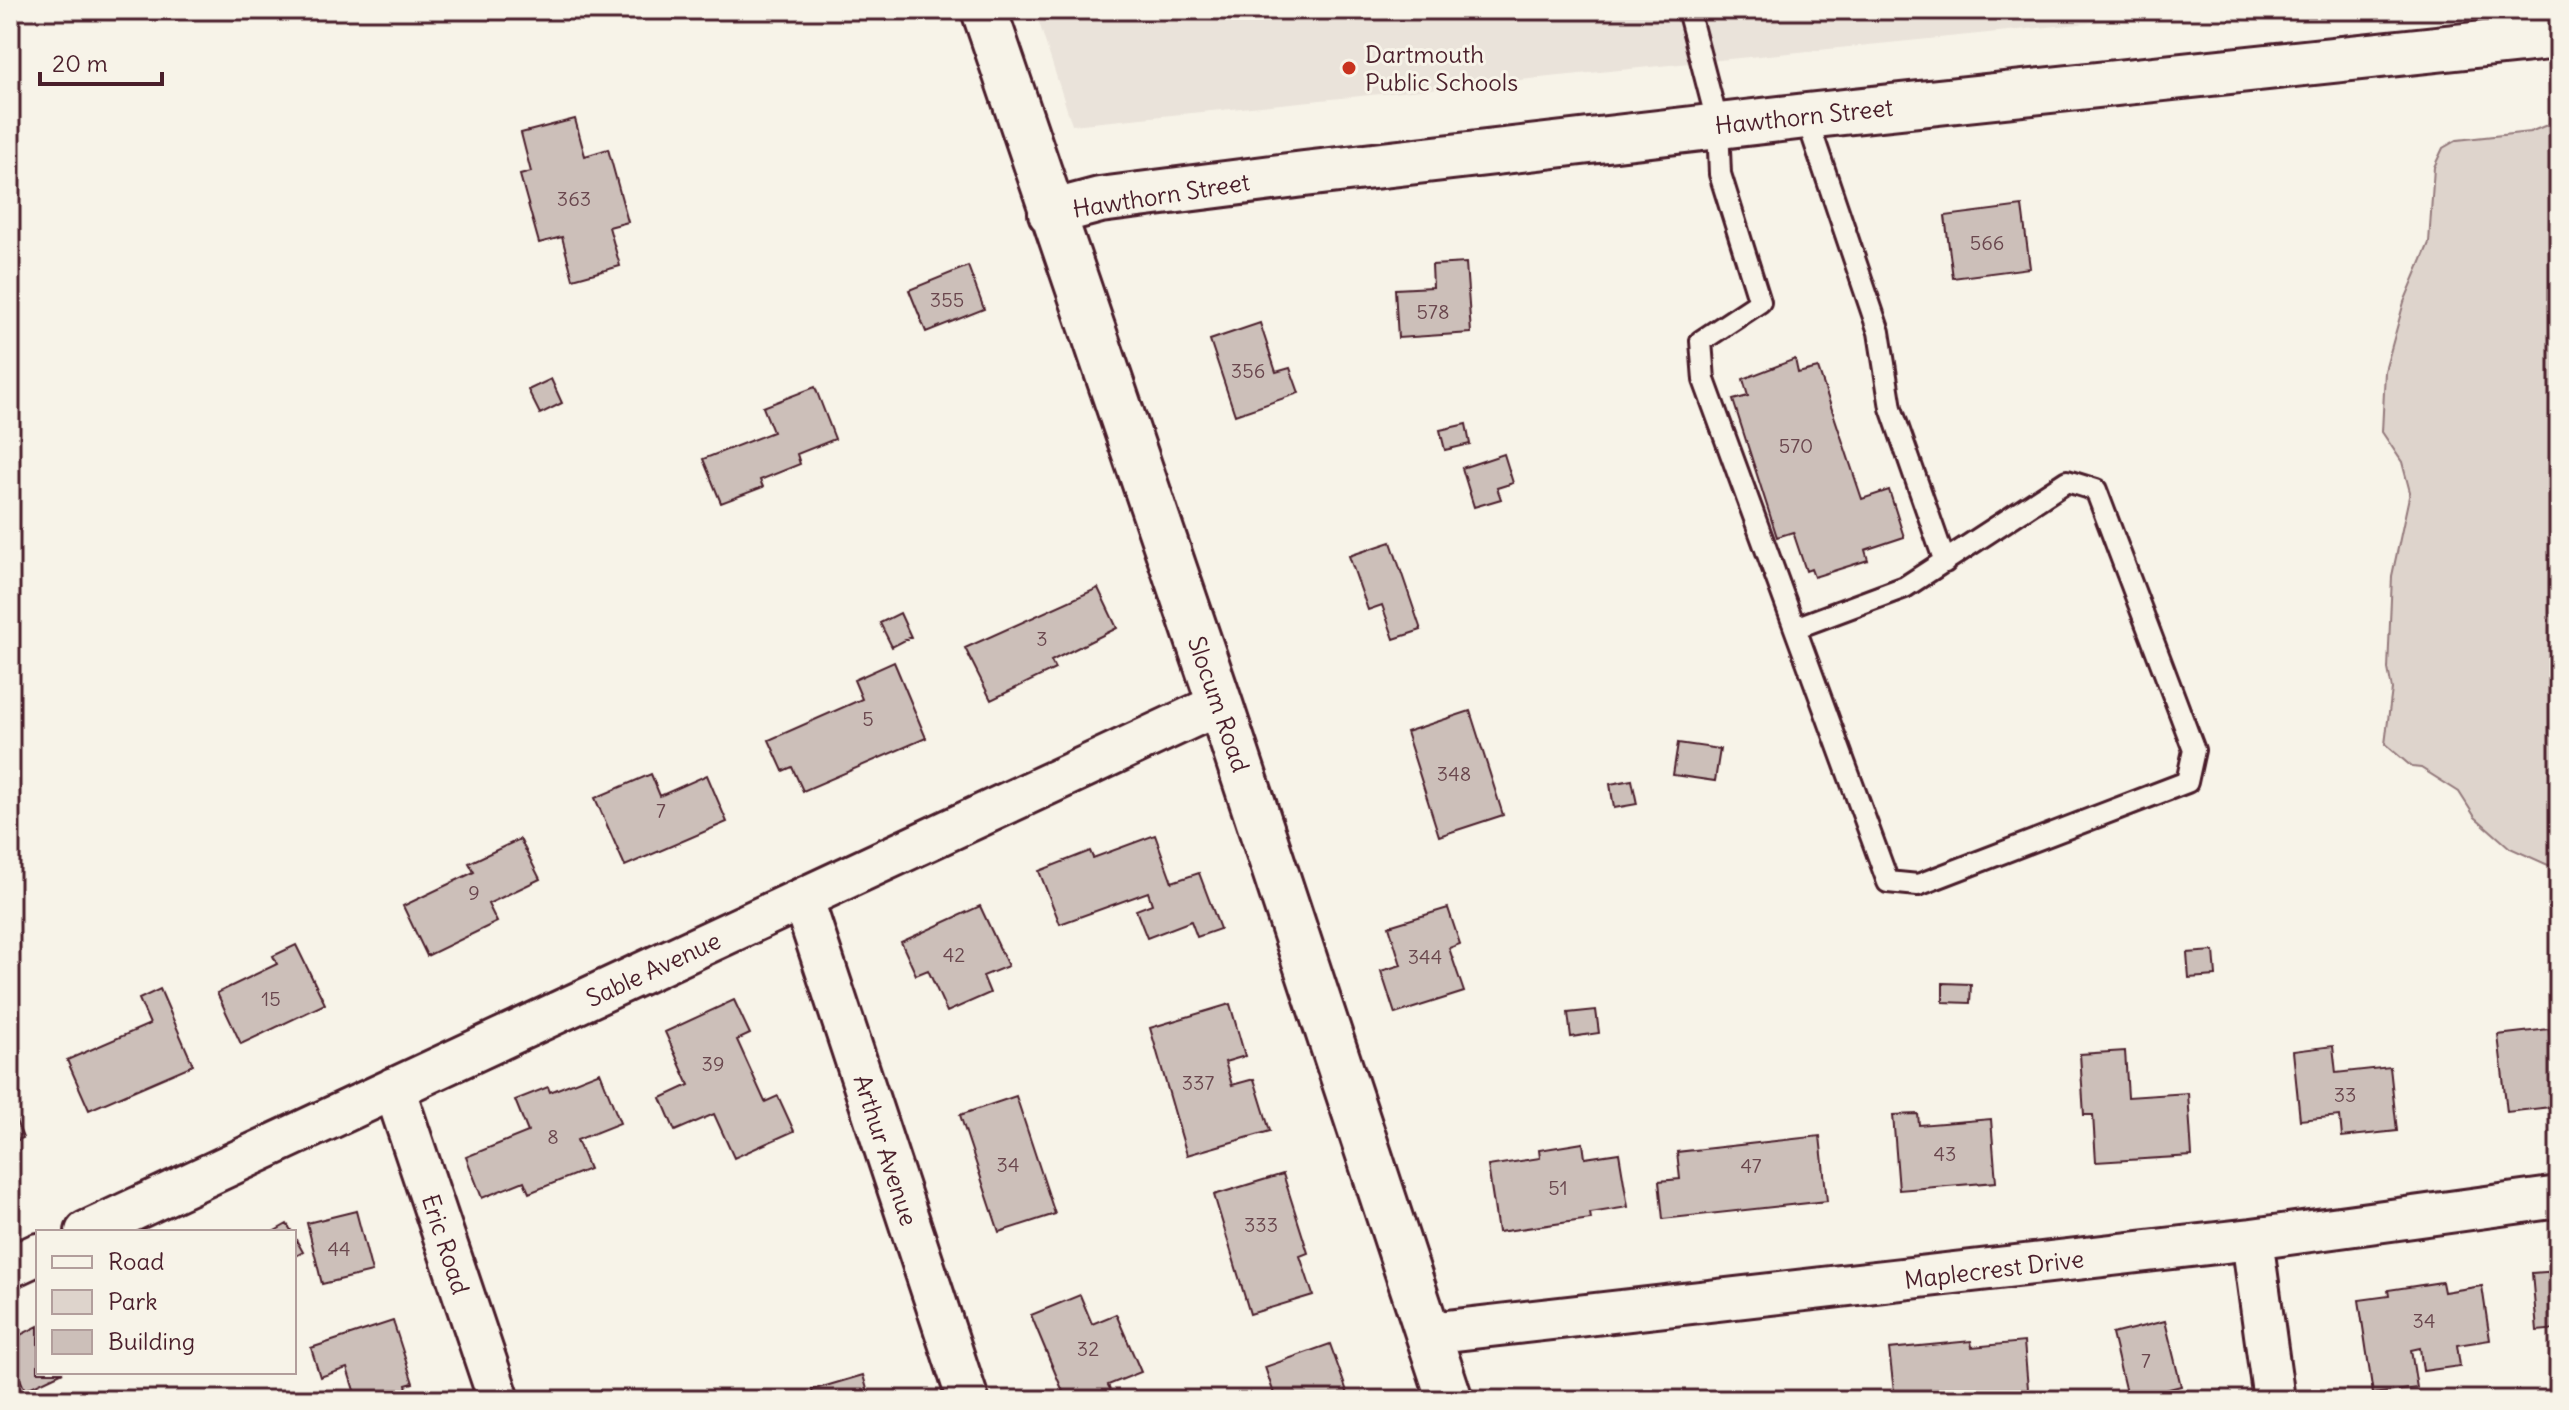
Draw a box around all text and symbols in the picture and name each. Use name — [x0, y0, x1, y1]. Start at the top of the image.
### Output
scale bar — [40, 36, 162, 86]
place label: Dartmouth Public Schools — [1365, 39, 1518, 97]
text: 20 m — [52, 48, 108, 78]
marker: Dartmouth Public Schools — [1340, 59, 1358, 77]
street label: Hawthorn Street — [1714, 92, 1894, 140]
street label: Hawthorn Street — [1070, 166, 1252, 224]
house number: 363 — [557, 186, 591, 211]
house number: 566 — [1970, 230, 2004, 255]
house number: 355 — [930, 287, 964, 312]
house number: 578 — [1417, 299, 1449, 324]
house number: 356 — [1231, 358, 1265, 383]
house number: 570 — [1779, 433, 1813, 458]
house number: 3 — [1036, 626, 1048, 651]
street label: Slocum Road — [1182, 632, 1256, 776]
house number: 5 — [862, 706, 874, 731]
house number: 348 — [1437, 761, 1471, 786]
house number: 7 — [656, 798, 666, 823]
house number: 9 — [468, 880, 480, 905]
street label: Sable Avenue — [581, 925, 725, 1013]
house number: 42 — [943, 942, 965, 967]
house number: 344 — [1408, 944, 1442, 969]
house number: 15 — [261, 986, 281, 1011]
house number: 39 — [702, 1051, 724, 1076]
house number: 337 — [1182, 1070, 1214, 1095]
street label: Arthur Avenue — [847, 1071, 925, 1229]
house number: 33 — [2334, 1082, 2356, 1107]
house number: 8 — [547, 1124, 559, 1149]
house number: 43 — [1934, 1141, 1956, 1166]
house number: 34 — [997, 1152, 1019, 1177]
house number: 47 — [1740, 1153, 1762, 1178]
house number: 51 — [1548, 1175, 1568, 1200]
street label: Eric Road — [416, 1190, 476, 1298]
house number: 333 — [1244, 1212, 1278, 1237]
legend — [36, 1230, 296, 1374]
house number: 44 — [327, 1236, 351, 1261]
street label: Maplecrest Drive — [1902, 1243, 2086, 1295]
text: Road — [108, 1246, 164, 1276]
text: Park — [108, 1286, 158, 1316]
house number: 34 — [2413, 1308, 2435, 1333]
text: Building — [108, 1326, 195, 1356]
house number: 32 — [1077, 1336, 1099, 1361]
house number: 7 — [2141, 1348, 2151, 1373]

